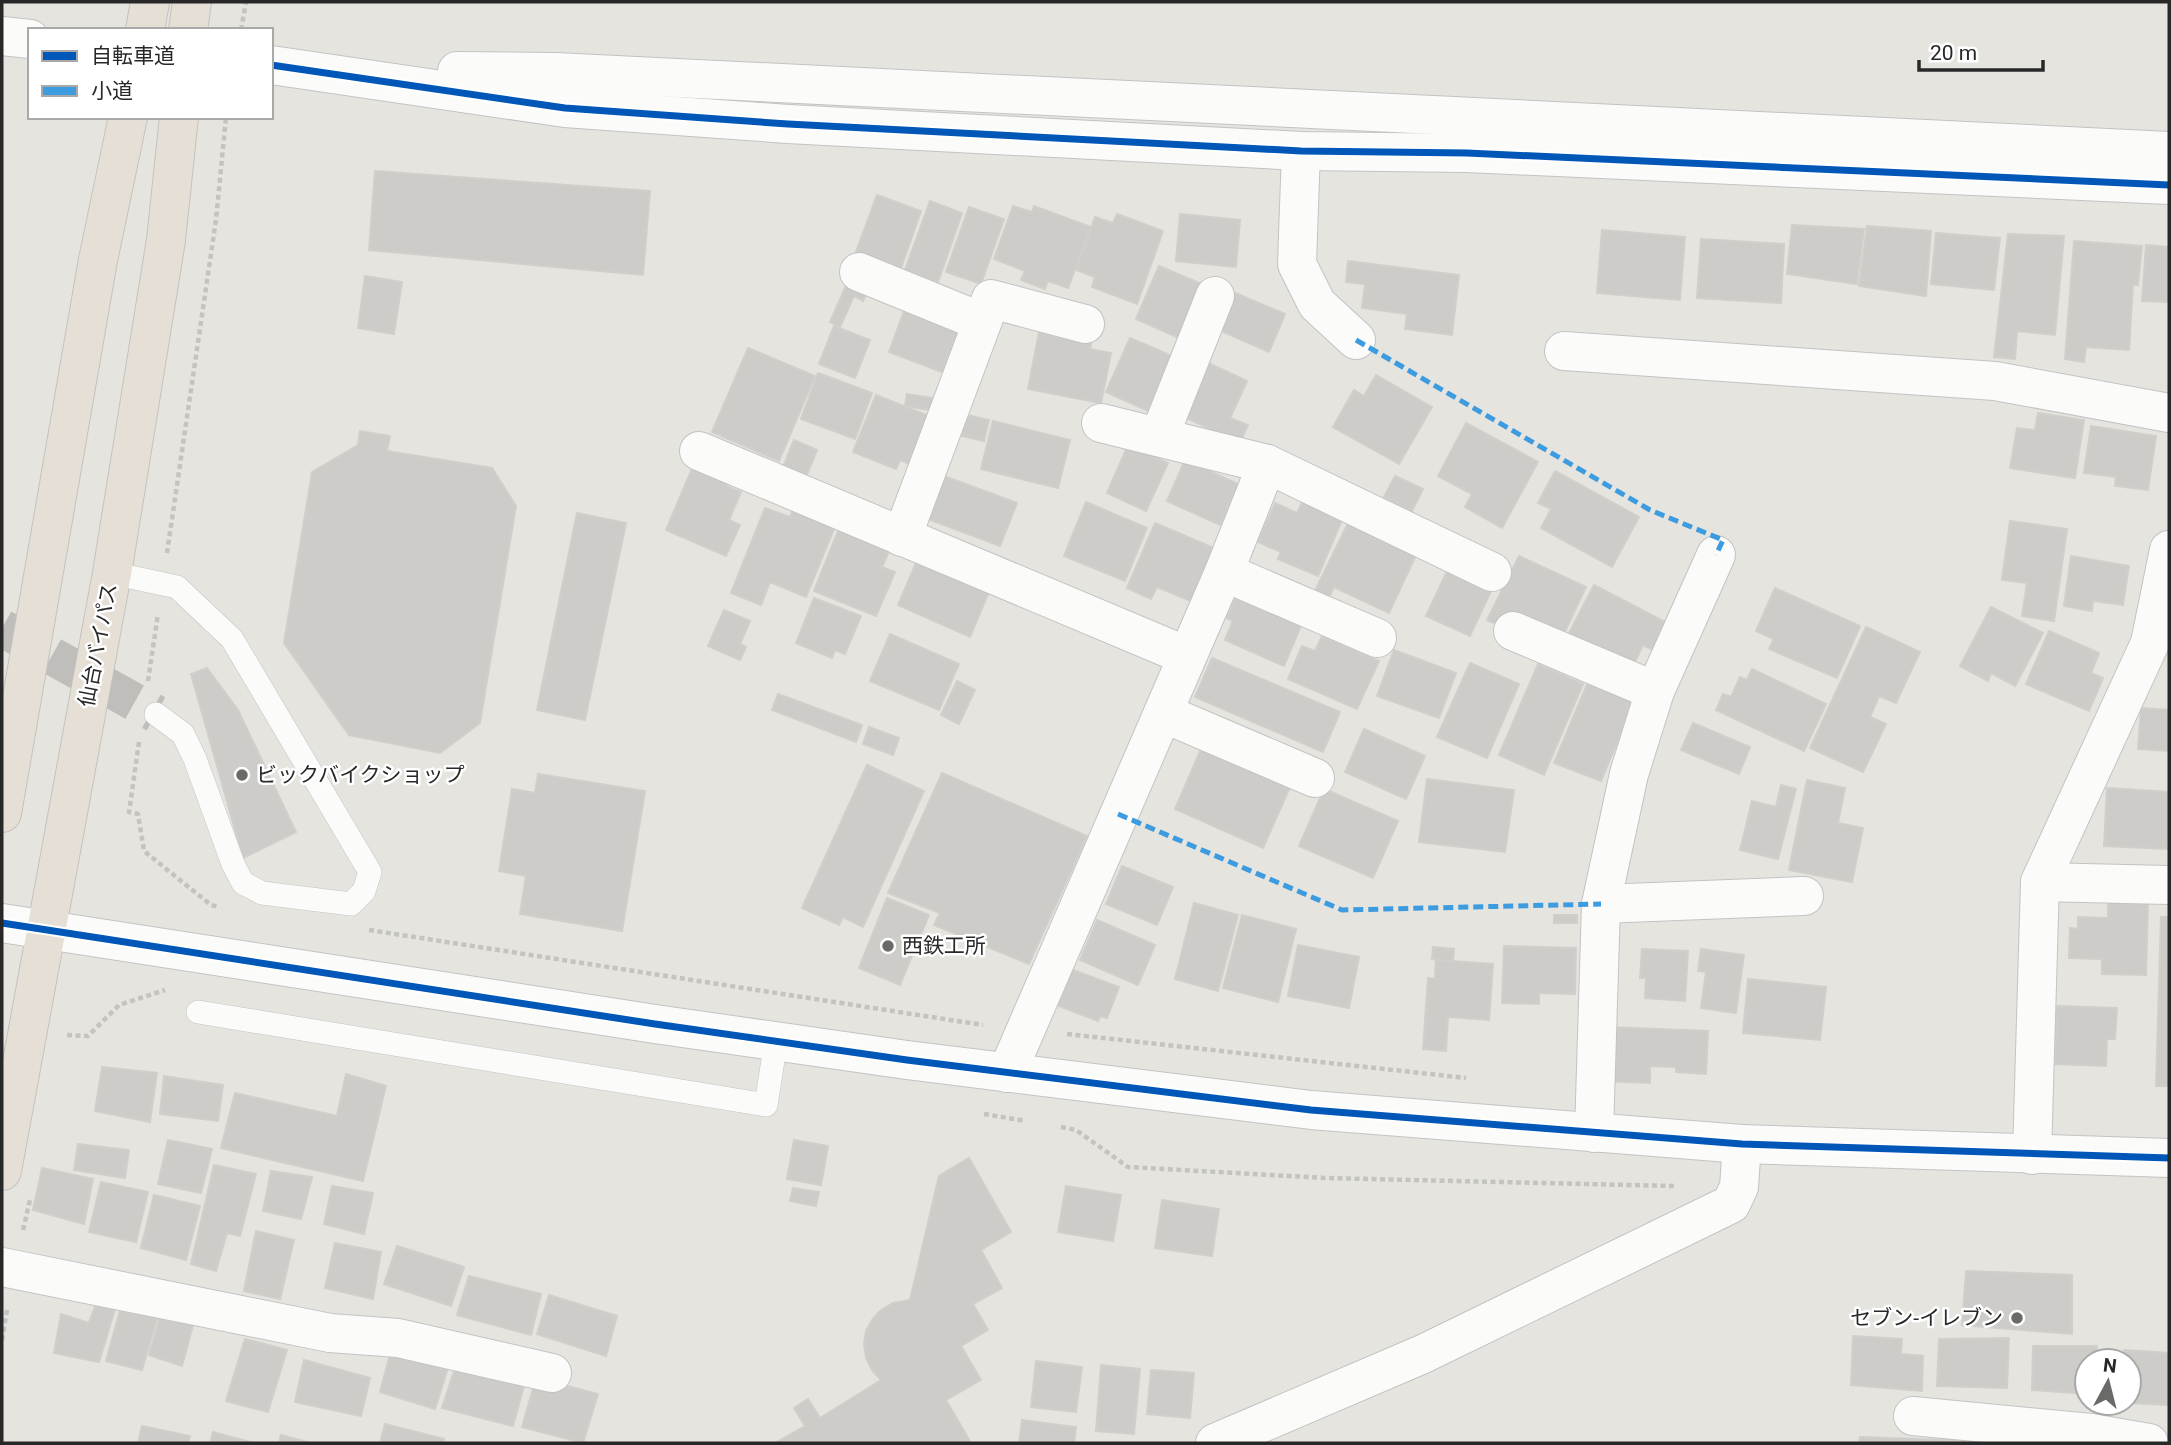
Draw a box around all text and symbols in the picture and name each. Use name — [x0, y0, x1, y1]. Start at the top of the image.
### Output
legend — [28, 28, 273, 119]
scale bar — [1919, 28, 2043, 72]
text: 20 m — [1930, 41, 1977, 65]
text: 自転車道 — [91, 44, 175, 68]
text: 小道 — [91, 79, 133, 103]
street label: 仙台バイパス — [74, 581, 122, 709]
place label: ビックバイクショップ — [256, 763, 465, 787]
marker: ビックバイクショップ — [234, 767, 250, 783]
place label: 西鉄工所 — [902, 934, 986, 958]
marker: 西鉄工所 — [880, 938, 896, 954]
place label: セブン-イレブン — [1850, 1306, 2003, 1330]
marker: セブン-イレブン — [2009, 1310, 2025, 1326]
north arrow — [2073, 1347, 2143, 1417]
text: N — [2102, 1353, 2118, 1378]

